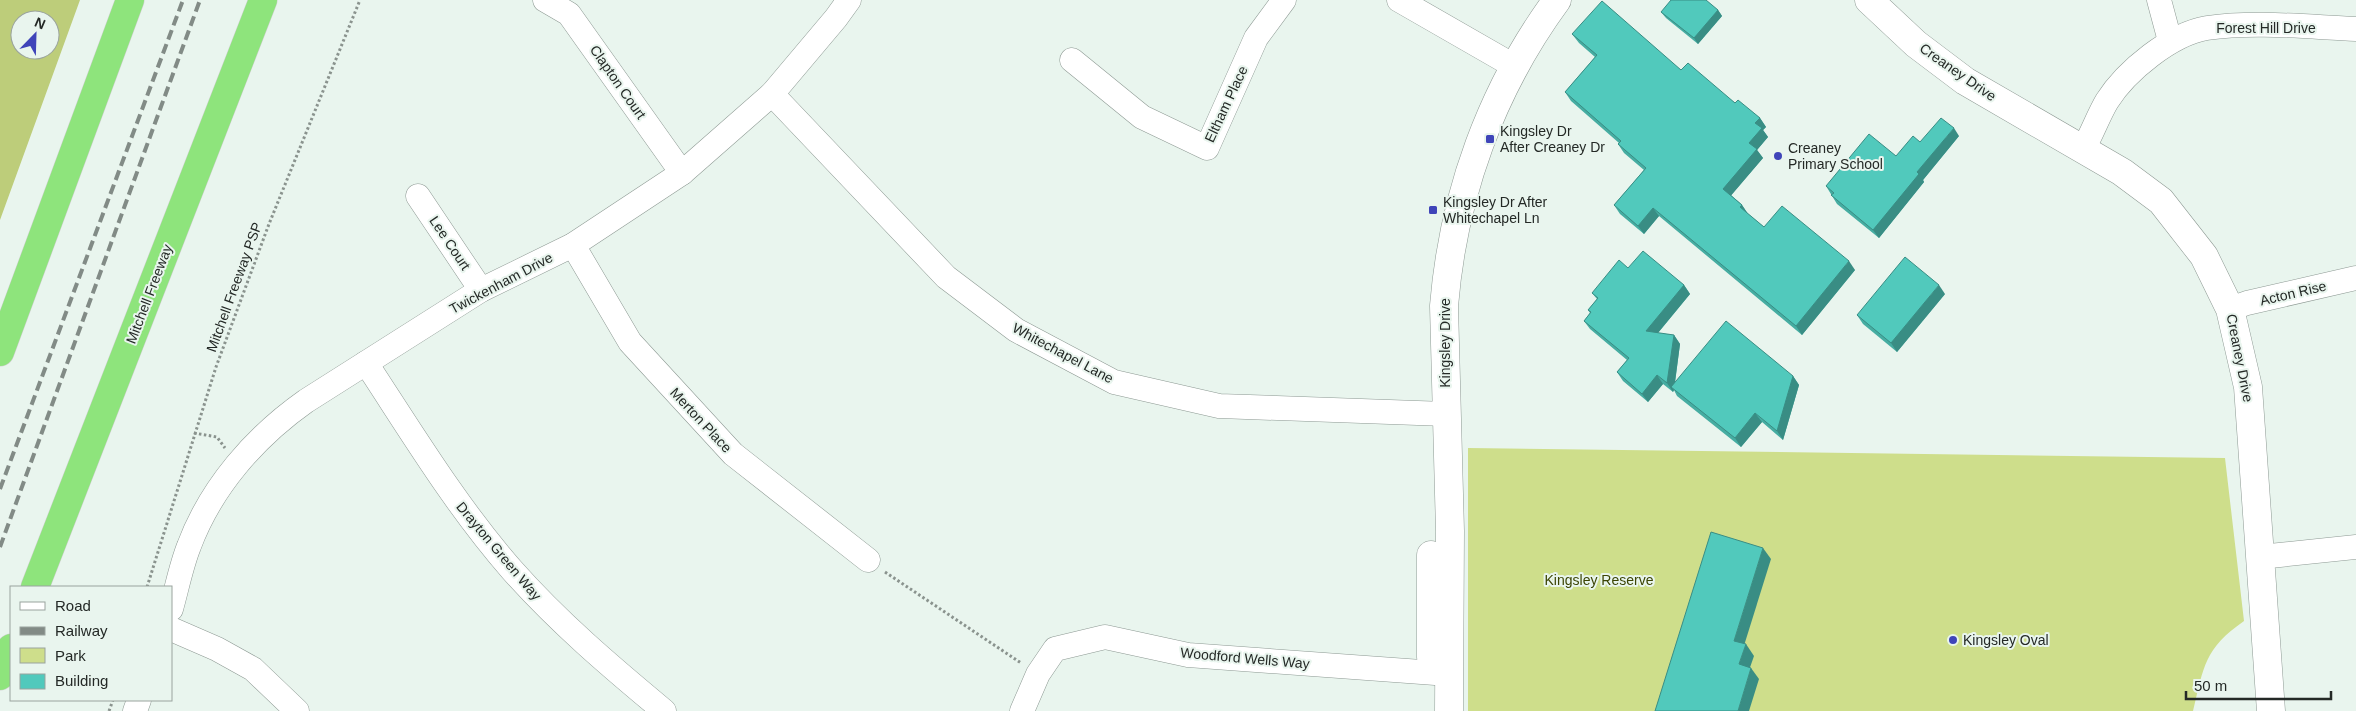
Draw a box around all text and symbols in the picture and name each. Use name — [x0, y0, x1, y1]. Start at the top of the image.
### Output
north arrow — [10, 10, 60, 60]
text: N — [32, 14, 48, 32]
street label: Forest Hill Drive — [2216, 20, 2316, 36]
street label: Creaney Drive — [1917, 40, 1999, 104]
street label: Clapton Court — [587, 42, 649, 122]
street label: Eltham Place — [1201, 63, 1251, 145]
place label: Kingsley Dr After Creaney Dr — [1500, 123, 1605, 155]
marker: Kingsley Dr After Creaney Dr — [1484, 133, 1496, 145]
place label: Creaney Primary School — [1788, 140, 1883, 172]
marker: Creaney Primary School — [1772, 150, 1784, 162]
place label: Kingsley Dr After Whitechapel Ln — [1443, 194, 1548, 226]
marker: Kingsley Dr After Whitechapel Ln — [1427, 204, 1439, 216]
street label: Lee Court — [426, 213, 474, 273]
street label: Mitchell Freeway PSP — [203, 220, 265, 354]
street label: Mitchell Freeway — [123, 242, 175, 346]
street label: Twickenham Drive — [447, 249, 555, 317]
street label: Acton Rise — [2258, 278, 2328, 308]
street label: Kingsley Drive — [1437, 298, 1453, 388]
street label: Creaney Drive — [2224, 313, 2256, 404]
street label: Whitechapel Lane — [1010, 320, 1116, 386]
street label: Merton Place — [667, 384, 735, 456]
street label: Drayton Green Way — [453, 499, 545, 603]
park label: Kingsley Reserve — [1545, 572, 1654, 588]
legend — [10, 586, 172, 701]
text: Road — [55, 597, 91, 614]
text: Railway — [55, 622, 108, 639]
place label: Kingsley Oval — [1963, 632, 2049, 648]
marker: Kingsley Oval — [1947, 634, 1959, 646]
street label: Woodford Wells Way — [1180, 644, 1310, 672]
text: Park — [55, 647, 86, 664]
scale bar — [2186, 668, 2331, 700]
text: Building — [55, 672, 108, 689]
text: 50 m — [2194, 677, 2227, 694]

